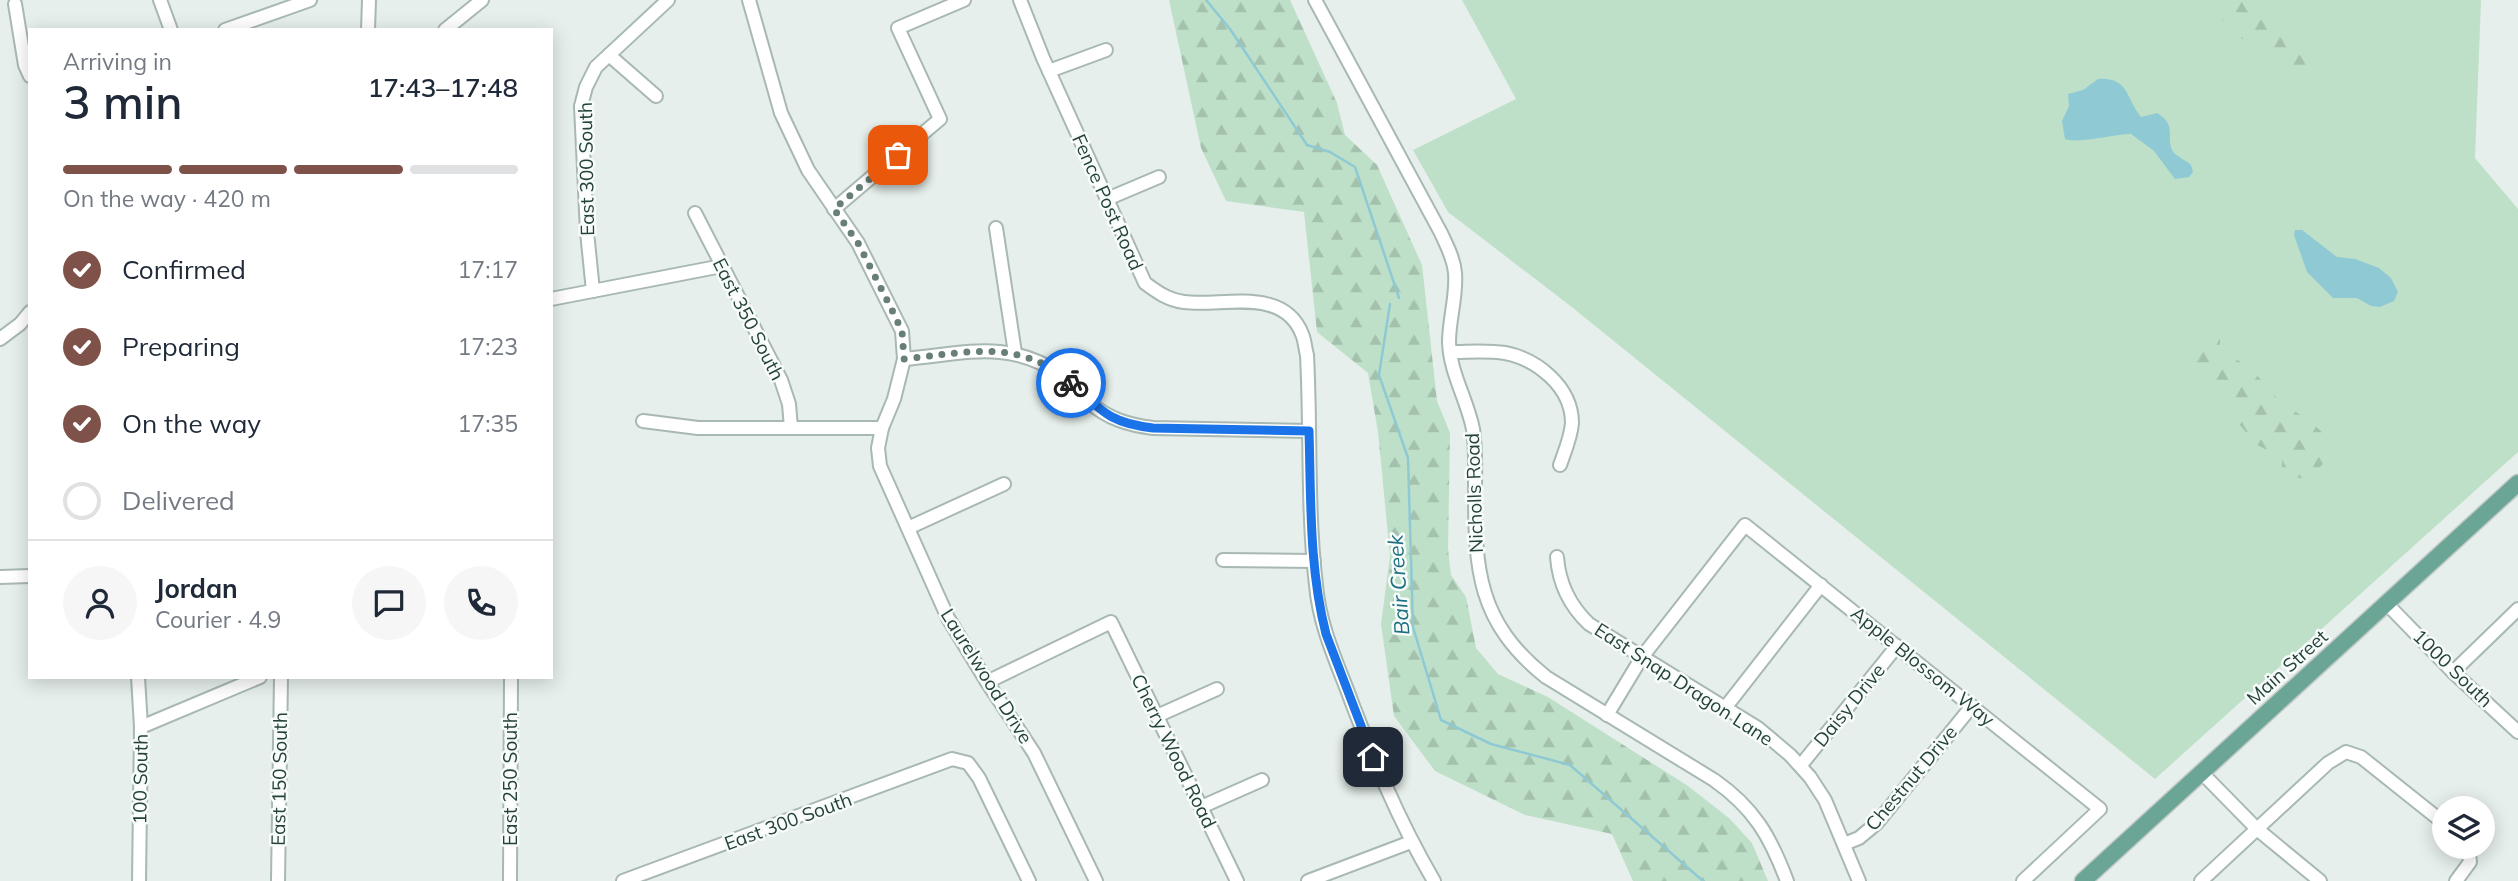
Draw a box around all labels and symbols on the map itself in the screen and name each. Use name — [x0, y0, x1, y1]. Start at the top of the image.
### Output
street label: East 300 South — [573, 102, 599, 236]
pin — [868, 125, 928, 185]
street label: Fence Post Road — [1067, 130, 1149, 274]
street label: East 350 South — [708, 254, 790, 384]
courier — [1036, 348, 1106, 418]
street label: Nicholls Road — [1460, 433, 1488, 553]
water label: Bair Creek — [1381, 533, 1414, 636]
street label: Apple Blossom Way — [1846, 601, 2000, 731]
street label: Laurelwood Drive — [936, 604, 1038, 748]
street label: East Snap Dragon Lane — [1590, 617, 1778, 751]
street label: Main Street — [2241, 624, 2333, 710]
street label: 1000 South — [2408, 624, 2498, 712]
street label: Daisy Drive — [1808, 658, 1890, 752]
street label: Cherry Wood Road — [1126, 670, 1222, 832]
street label: East 150 South — [266, 712, 292, 846]
street label: East 250 South — [498, 712, 522, 846]
street label: Chestnut Drive — [1860, 720, 1962, 836]
pin — [1343, 727, 1403, 787]
street label: 100 South — [127, 734, 153, 824]
street label: East 300 South — [721, 787, 855, 855]

